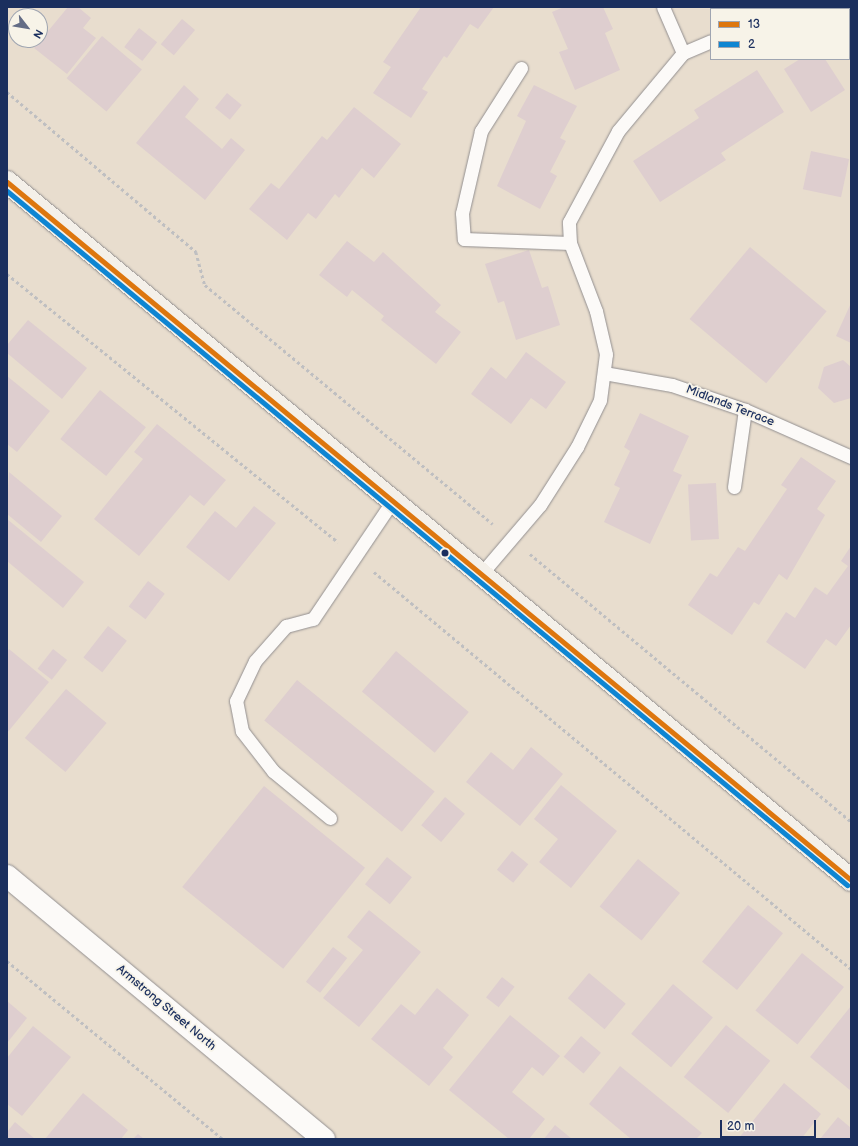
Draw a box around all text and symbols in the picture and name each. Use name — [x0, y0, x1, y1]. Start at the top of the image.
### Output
north arrow — [8, 8, 48, 48]
legend — [710, 8, 850, 60]
text: 13 — [748, 17, 760, 32]
text: N — [30, 27, 46, 41]
text: 2 — [748, 37, 755, 52]
street label: Midlands Terrace — [684, 382, 776, 430]
unlabelled marker — [440, 548, 450, 558]
street label: Armstrong Street North — [113, 962, 219, 1054]
scale bar — [722, 1112, 818, 1138]
text: 20 m — [727, 1119, 754, 1134]

